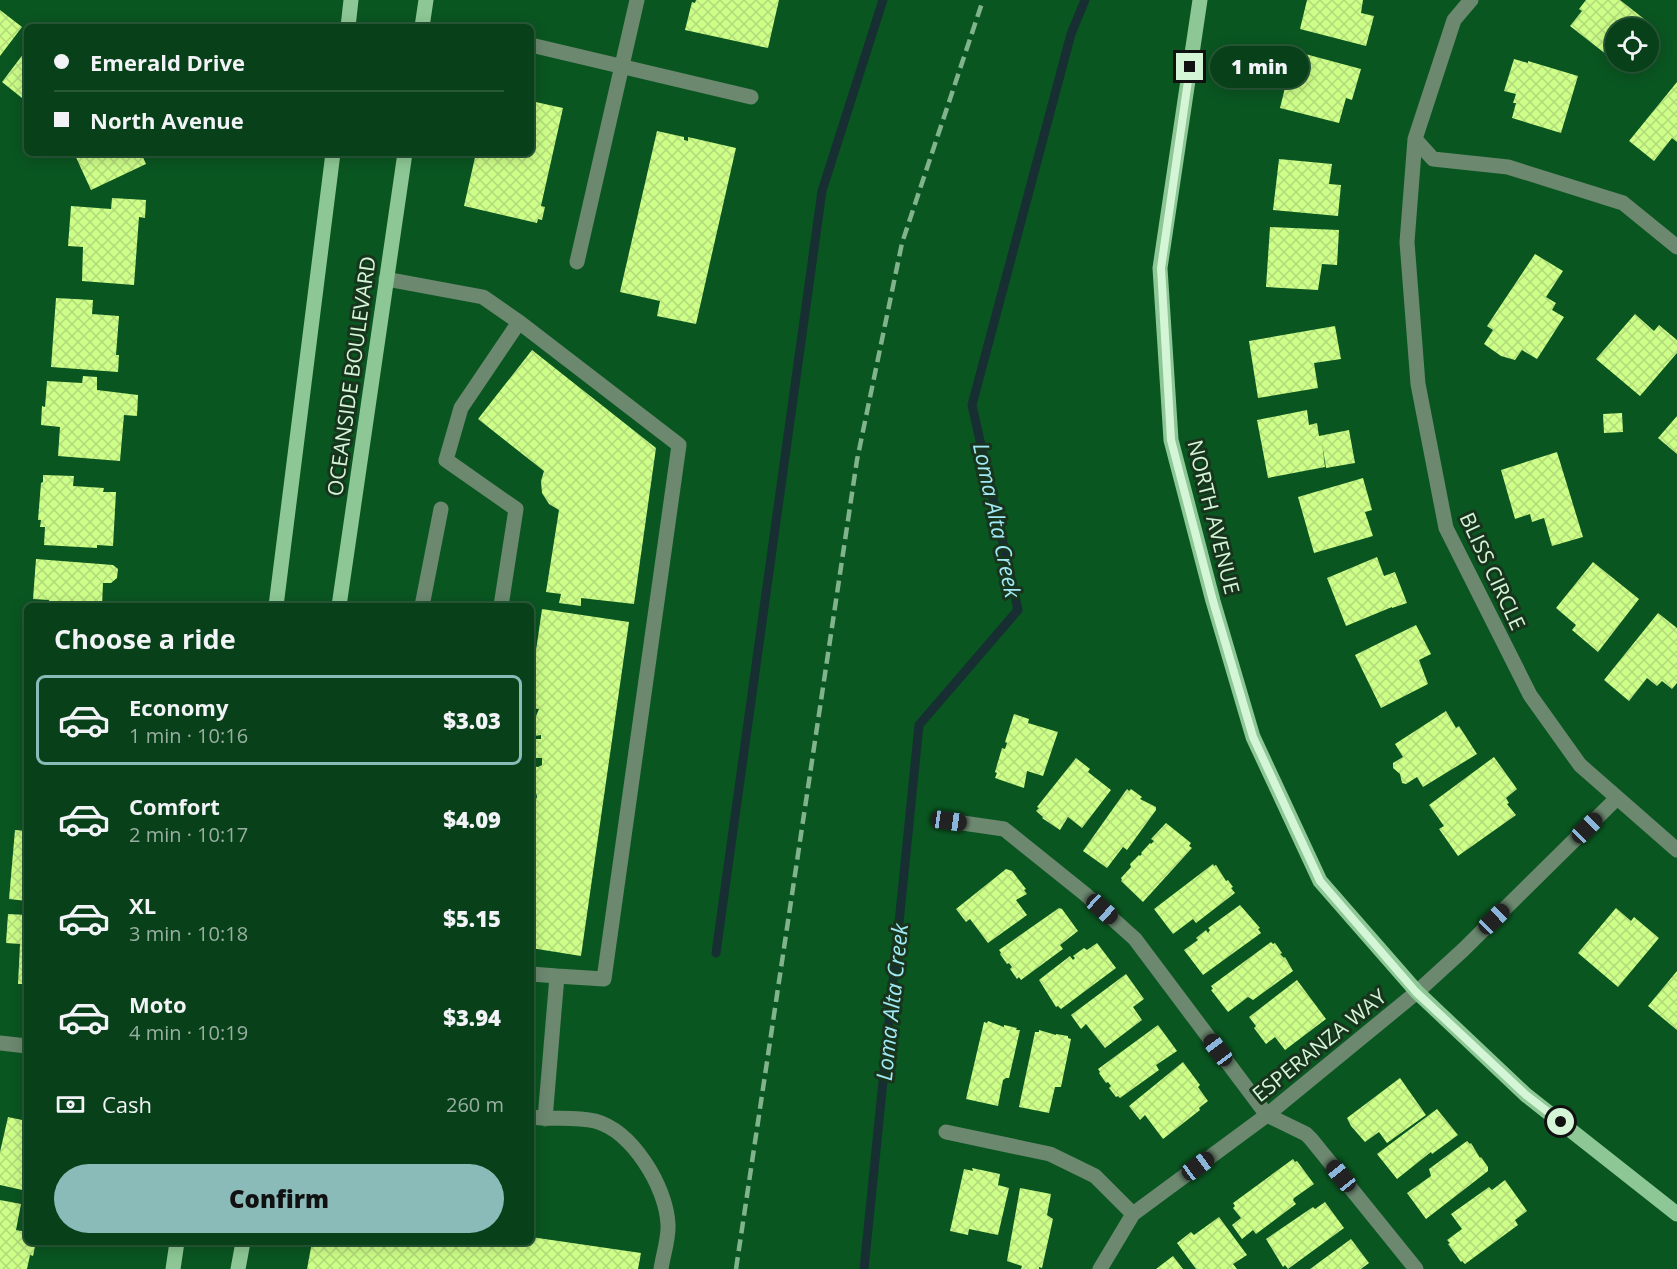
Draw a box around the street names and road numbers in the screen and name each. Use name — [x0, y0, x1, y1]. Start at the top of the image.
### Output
street label: OCEANSIDE BOULEVARD — [320, 254, 382, 498]
street label: NORTH AVENUE — [1181, 437, 1247, 597]
street label: BLISS CIRCLE — [1454, 508, 1532, 634]
street label: ESPERANZA WAY — [1246, 982, 1392, 1108]

